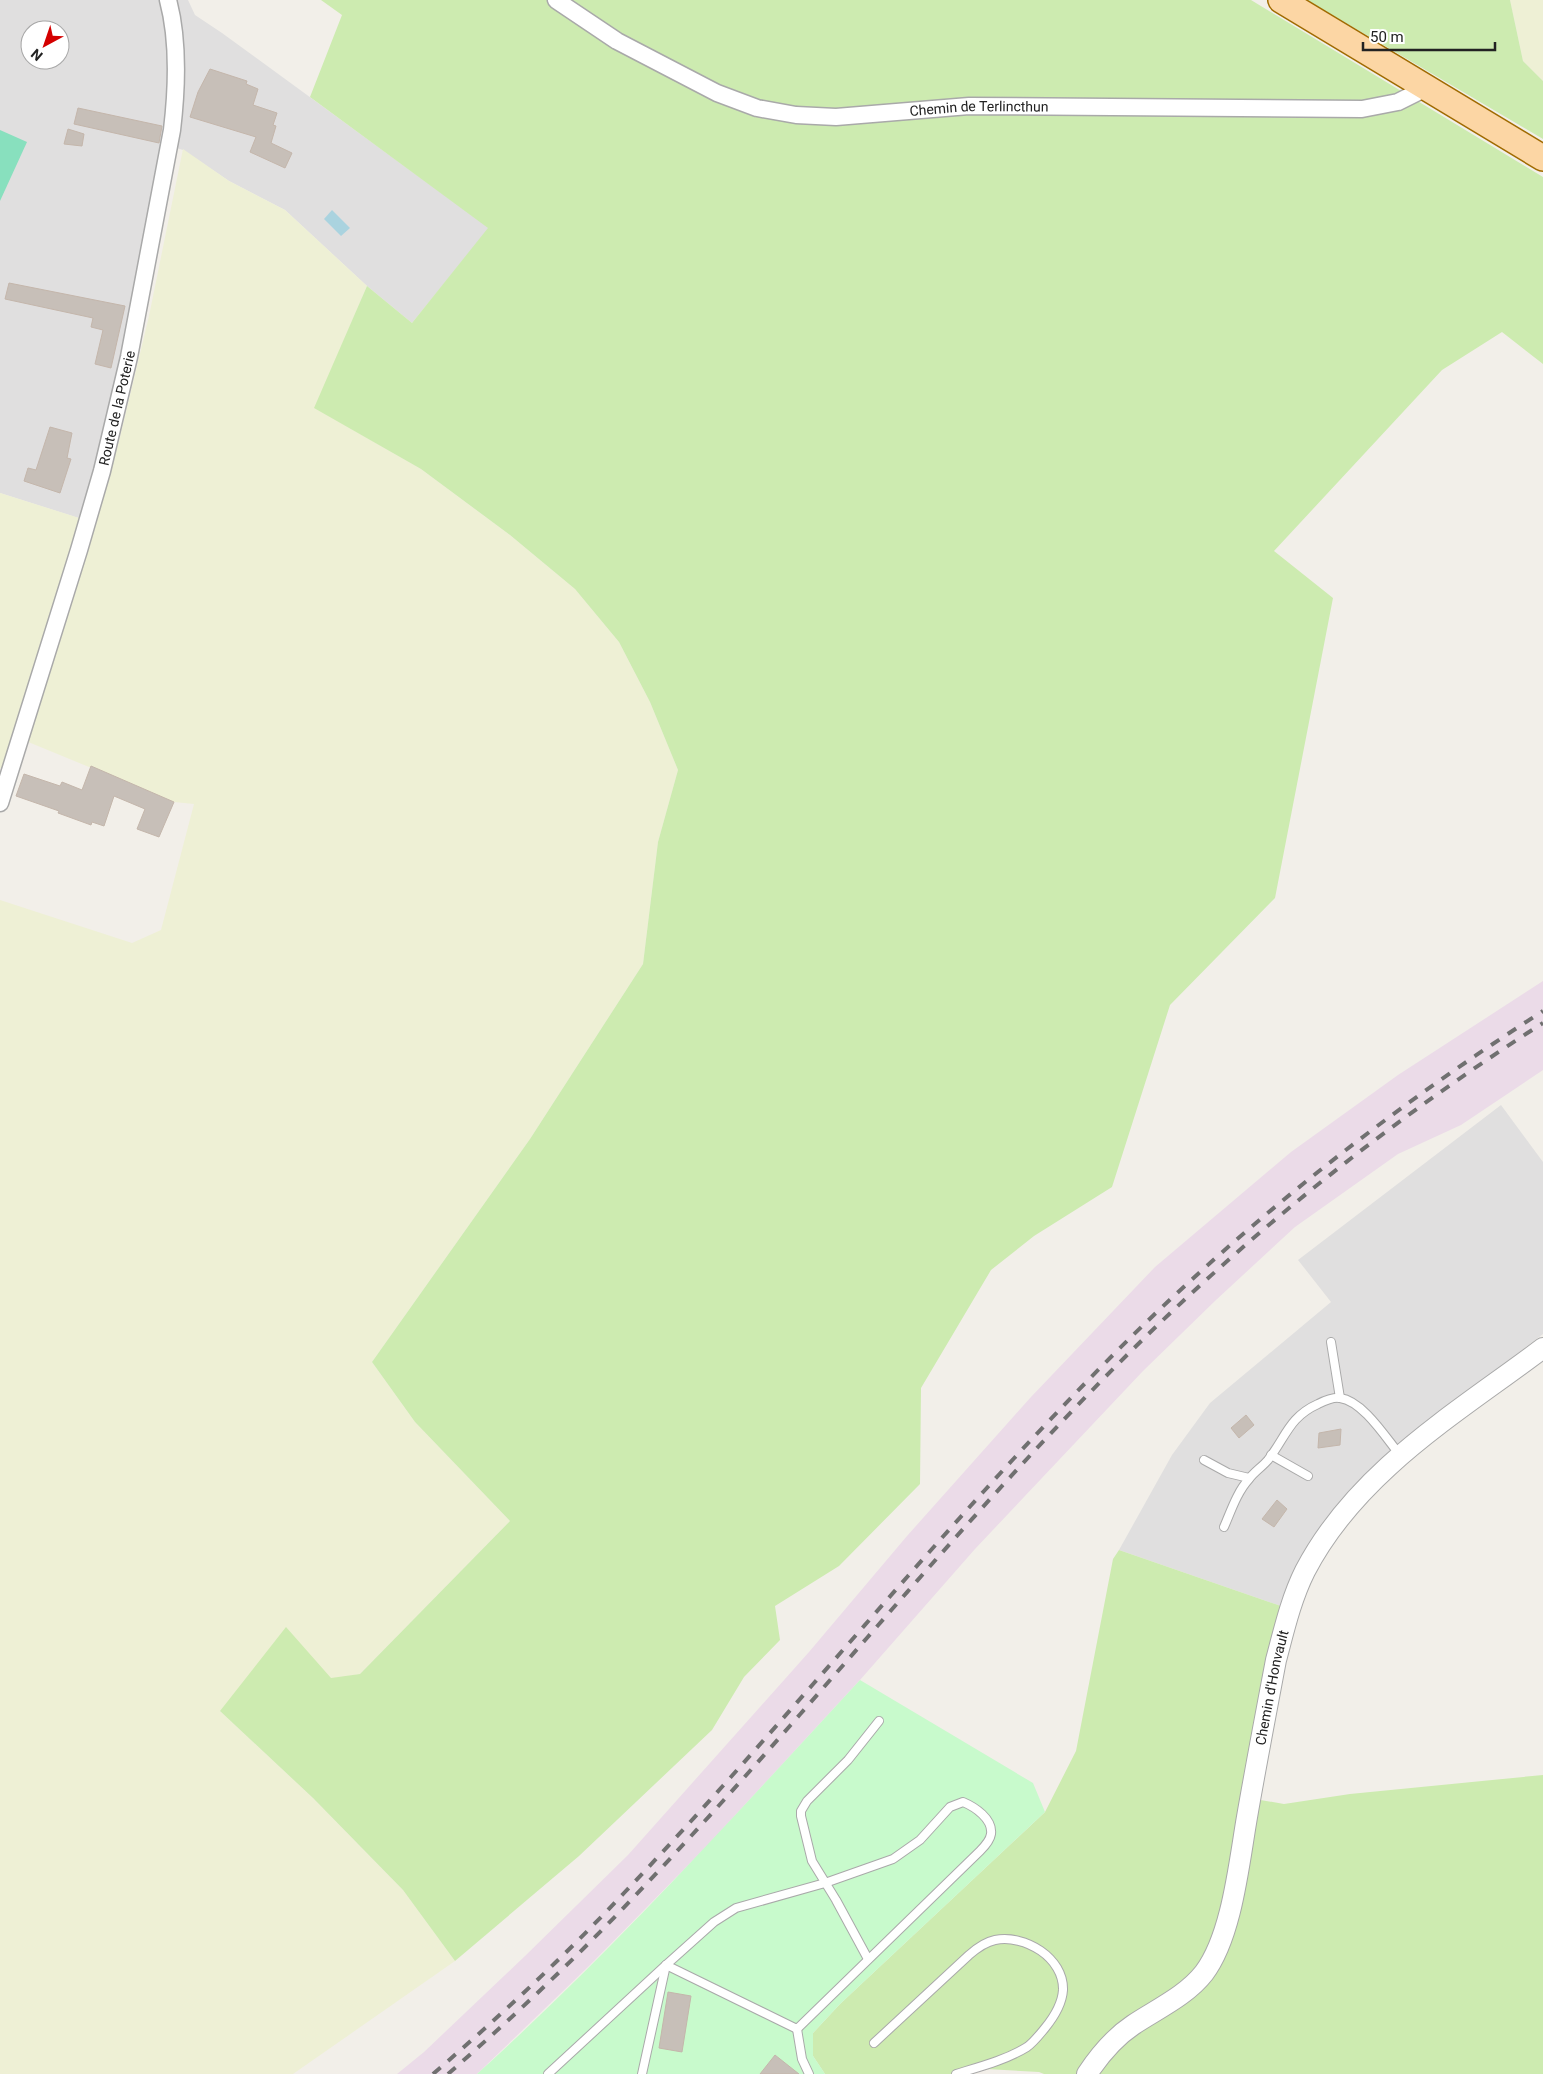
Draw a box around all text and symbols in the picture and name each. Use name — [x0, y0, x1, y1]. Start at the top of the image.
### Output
north arrow — [20, 20, 70, 70]
scale bar — [1363, 20, 1496, 52]
text: 50 m — [1370, 28, 1404, 46]
text: N — [28, 46, 46, 64]
street label: Chemin de Terlincthun — [909, 98, 1049, 119]
street label: Route de la Poterie — [96, 349, 138, 467]
street label: Chemin d'Honvault — [1252, 1628, 1292, 1747]

